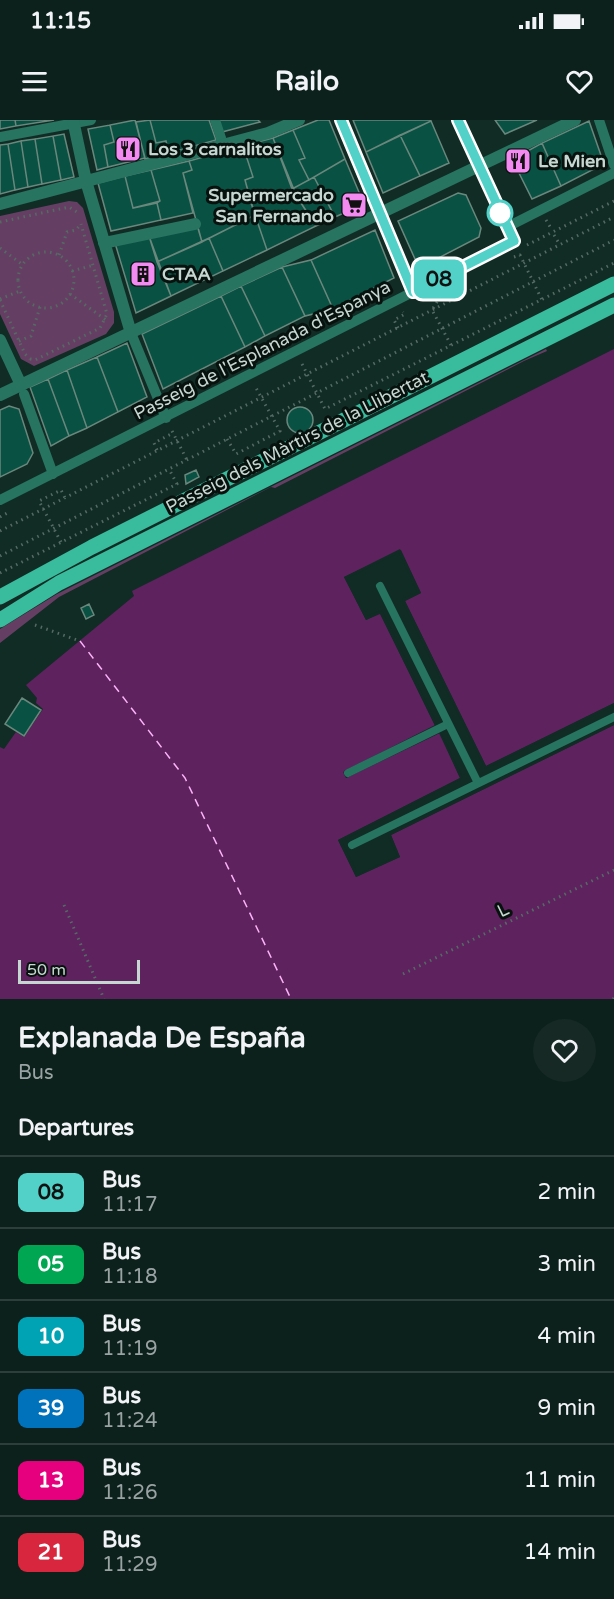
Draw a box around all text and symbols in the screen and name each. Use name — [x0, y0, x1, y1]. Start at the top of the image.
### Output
text: 11:15 — [30, 8, 91, 34]
icon: menu — [18, 65, 51, 98]
text: Railo — [275, 65, 339, 98]
icon: heart — [563, 65, 596, 98]
restaurant icon: Los 3 carnalitos — [113, 134, 143, 164]
place label: Los 3 carnalitos — [148, 138, 282, 160]
restaurant icon: Le Mien — [503, 146, 533, 176]
place label: Le Mien — [538, 150, 606, 172]
place label: Supermercado San Fernando — [208, 184, 334, 227]
supermarket icon: Supermercado San Fernando — [339, 190, 369, 220]
unlabelled marker — [487, 200, 513, 226]
building icon: CTAA — [128, 259, 158, 289]
line badge: 08 — [412, 260, 466, 298]
place label: CTAA — [162, 263, 211, 285]
text: 08 — [426, 267, 452, 292]
street label: Passeig de l'Esplanada d'Espanya — [130, 276, 394, 424]
street label: Passeig dels Màrtirs de la Llibertat — [162, 366, 432, 518]
street label: L — [494, 898, 513, 922]
scale bar — [18, 957, 140, 984]
text: 50 m — [27, 960, 66, 980]
button: heart — [533, 1019, 596, 1082]
text: Explanada De España — [18, 1021, 306, 1055]
text: Bus — [18, 1061, 54, 1085]
text: Departures — [18, 1115, 134, 1141]
text: Bus — [102, 1167, 141, 1193]
text: 2 min — [537, 1179, 596, 1205]
text: 08 — [38, 1180, 64, 1205]
text: 11:17 — [102, 1193, 157, 1217]
text: Bus — [102, 1239, 141, 1265]
text: 3 min — [537, 1251, 596, 1277]
text: 05 — [38, 1252, 64, 1277]
text: 11:18 — [102, 1265, 157, 1289]
text: Bus — [102, 1311, 141, 1337]
text: 4 min — [537, 1323, 596, 1349]
text: 10 — [38, 1324, 64, 1349]
text: 11:19 — [102, 1337, 157, 1361]
text: Bus — [102, 1383, 141, 1409]
text: 9 min — [537, 1395, 596, 1421]
text: 39 — [38, 1396, 64, 1421]
text: 11:24 — [102, 1409, 157, 1433]
text: Bus — [102, 1455, 141, 1481]
text: 11 min — [524, 1467, 596, 1493]
text: 13 — [38, 1468, 64, 1493]
text: 11:26 — [102, 1481, 157, 1505]
text: Bus — [102, 1527, 141, 1553]
text: 14 min — [524, 1539, 596, 1565]
text: 21 — [38, 1540, 64, 1565]
text: 11:29 — [102, 1553, 157, 1577]

